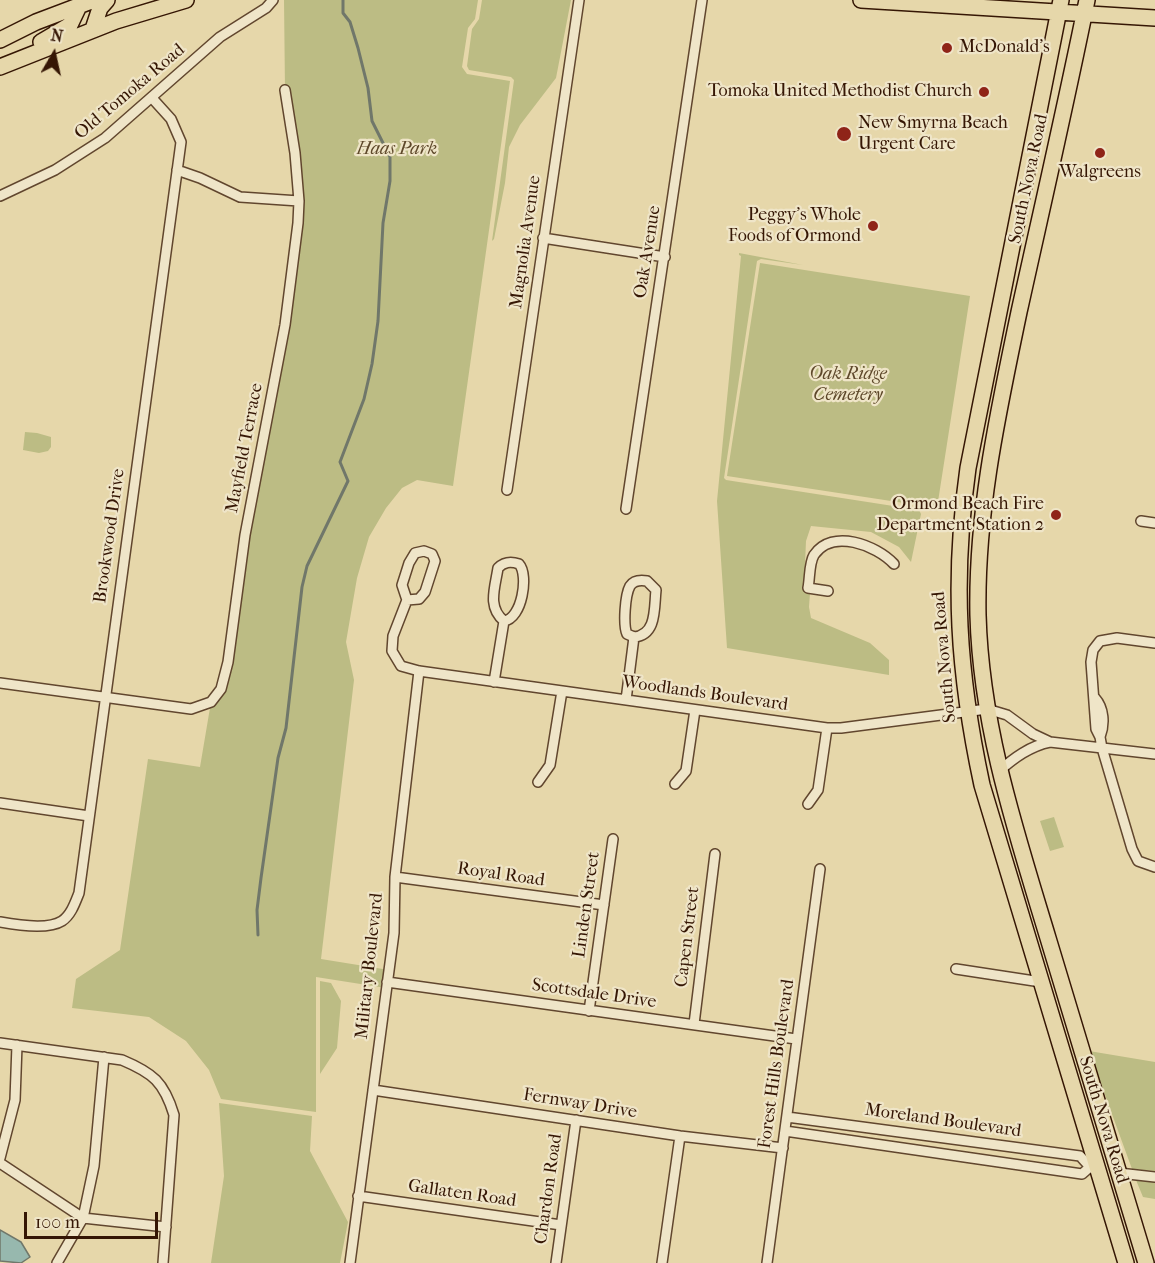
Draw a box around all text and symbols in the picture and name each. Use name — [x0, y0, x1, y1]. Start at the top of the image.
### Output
north arrow — [24, 24, 84, 84]
text: N — [49, 25, 64, 46]
place label: McDonald's — [959, 37, 1050, 59]
street label: Old Tomoka Road — [70, 39, 190, 145]
marker: McDonald's — [940, 41, 954, 55]
place label: Tomoka United Methodist Church — [708, 81, 972, 103]
marker: Tomoka United Methodist Church — [977, 85, 991, 99]
street label: South Nova Road — [1005, 112, 1053, 246]
place label: New Smyrna Beach Urgent Care — [858, 113, 1008, 156]
marker: New Smyrna Beach Urgent Care — [835, 125, 853, 143]
park label: Haas Park — [357, 139, 437, 161]
marker: Walgreens — [1093, 146, 1107, 160]
place label: Walgreens — [1059, 162, 1141, 184]
street label: Magnolia Avenue — [506, 174, 546, 310]
street label: Oak Avenue — [630, 204, 666, 300]
place label: Peggy's Whole Foods of Ormond — [728, 205, 861, 248]
marker: Peggy's Whole Foods of Ormond — [866, 219, 880, 233]
park label: Oak Ridge Cemetery — [809, 364, 887, 406]
street label: Mayfield Terrace — [222, 381, 268, 515]
street label: Brookwood Drive — [90, 467, 130, 605]
place label: Ormond Beach Fire Department Station 2 — [876, 494, 1044, 536]
marker: Ormond Beach Fire Department Station 2 — [1049, 508, 1063, 522]
street label: South Nova Road — [928, 590, 962, 724]
street label: Woodlands Boulevard — [621, 672, 789, 716]
street label: Linden Street — [569, 851, 605, 959]
street label: Royal Road — [456, 858, 546, 892]
street label: Capen Street — [671, 886, 705, 988]
street label: Military Boulevard — [352, 892, 388, 1040]
street label: Scottsdale Drive — [530, 975, 658, 1013]
street label: Forest Hills Boulevard — [754, 978, 800, 1150]
street label: South Nova Road — [1073, 1054, 1133, 1186]
street label: Fernway Drive — [522, 1084, 638, 1124]
street label: Moreland Boulevard — [863, 1099, 1023, 1143]
street label: Chardon Road — [531, 1132, 567, 1246]
street label: Gallaten Road — [406, 1176, 518, 1212]
scale bar — [27, 1200, 160, 1238]
text: 100 m — [35, 1212, 80, 1233]

